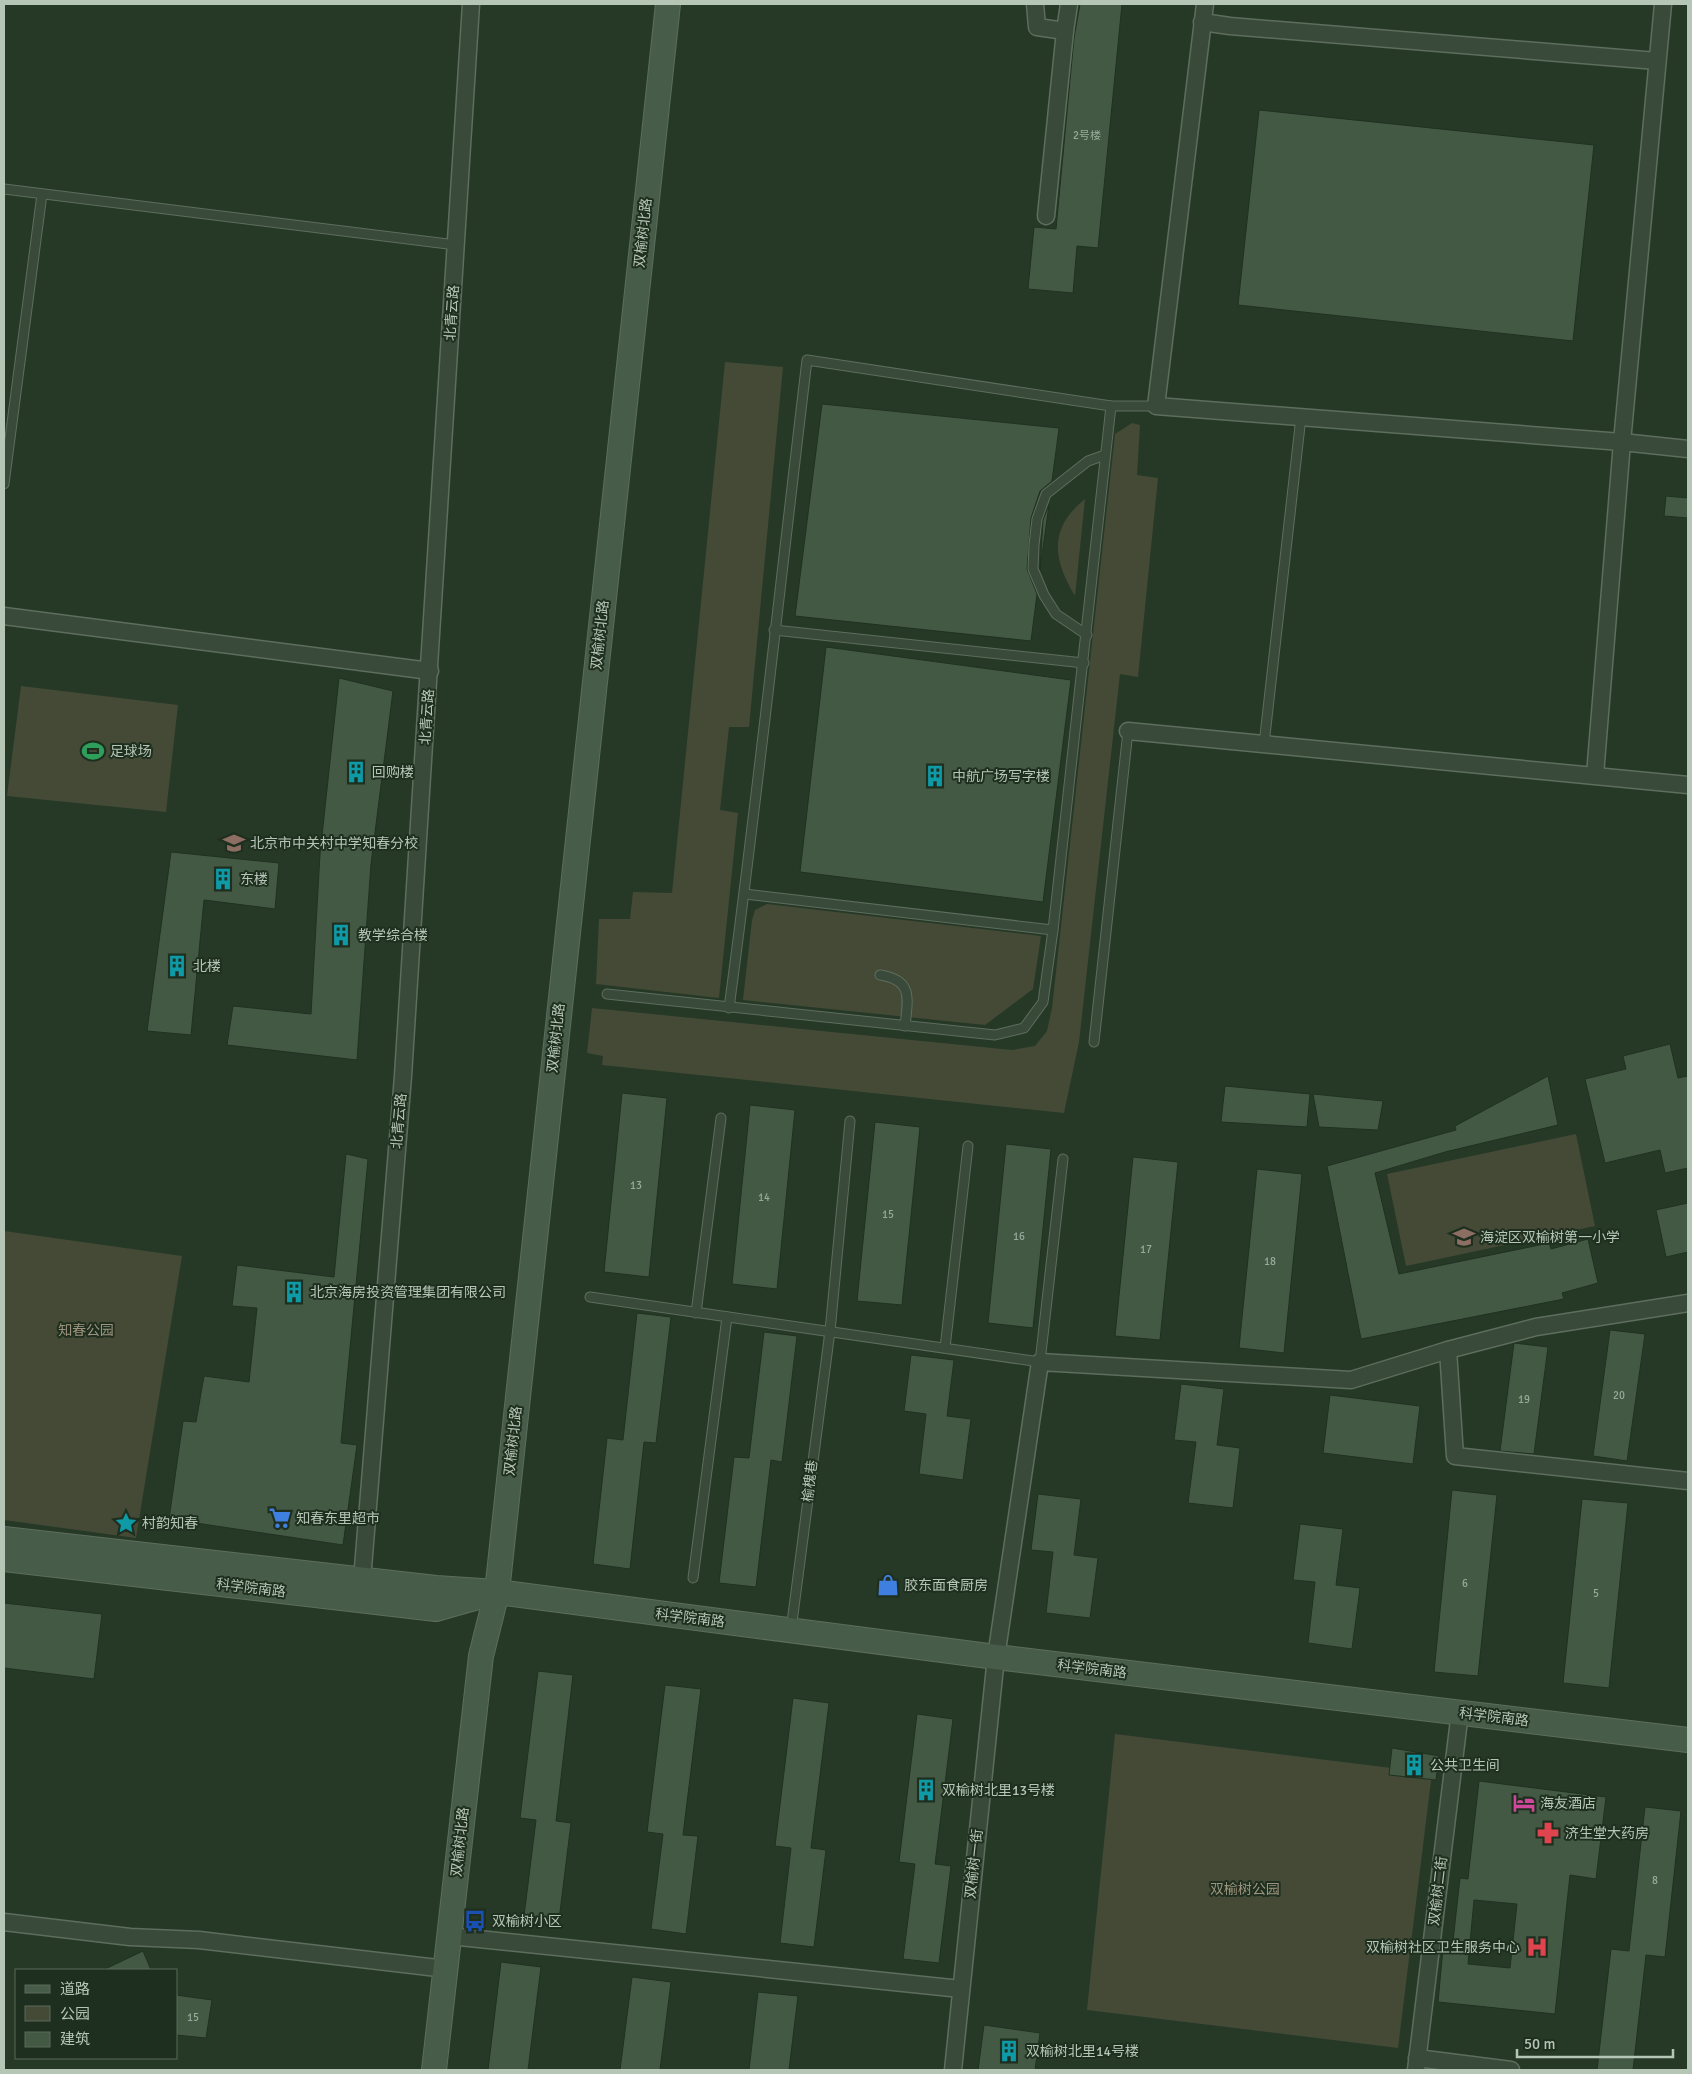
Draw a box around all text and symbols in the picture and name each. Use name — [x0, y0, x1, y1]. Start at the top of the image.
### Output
house number: 2号楼 — [1073, 129, 1101, 142]
street label: 双榆树北路 — [631, 197, 655, 269]
street label: 北青云路 — [442, 284, 462, 342]
street label: 双榆树北路 — [588, 599, 612, 671]
street label: 北青云路 — [417, 688, 437, 746]
sports icon: 足球场 — [80, 738, 106, 764]
place label: 足球场 — [110, 743, 152, 760]
building icon: 回购楼 — [343, 759, 369, 785]
building icon: 中航广场写字楼 — [922, 763, 948, 789]
place label: 回购楼 — [372, 764, 414, 781]
place label: 中航广场写字楼 — [952, 768, 1050, 785]
school or university icon: 北京市中关村中学知春分校 — [221, 830, 247, 856]
place label: 北京市中关村中学知春分校 — [250, 835, 418, 852]
building icon: 东楼 — [210, 866, 236, 892]
place label: 东楼 — [240, 871, 268, 888]
building icon: 教学综合楼 — [328, 922, 354, 948]
place label: 教学综合楼 — [358, 927, 428, 944]
building icon: 北楼 — [164, 953, 190, 979]
place label: 北楼 — [193, 958, 221, 975]
street label: 双榆树北路 — [544, 1002, 568, 1074]
street label: 北青云路 — [388, 1092, 410, 1150]
house number: 13 — [630, 1179, 642, 1192]
house number: 14 — [758, 1191, 770, 1204]
house number: 15 — [882, 1208, 894, 1221]
school or university icon: 海淀区双榆树第一小学 — [1451, 1224, 1477, 1250]
place label: 海淀区双榆树第一小学 — [1480, 1229, 1620, 1246]
house number: 16 — [1013, 1230, 1025, 1243]
house number: 17 — [1140, 1243, 1152, 1256]
house number: 18 — [1264, 1255, 1276, 1268]
building icon: 北京海房投资管理集团有限公司 — [281, 1279, 307, 1305]
place label: 北京海房投资管理集团有限公司 — [310, 1284, 506, 1301]
park label: 知春公园 — [58, 1322, 114, 1339]
house number: 20 — [1613, 1389, 1625, 1402]
house number: 19 — [1518, 1393, 1530, 1406]
street label: 双榆树北路 — [501, 1405, 525, 1477]
street label: 榆槐巷 — [799, 1459, 821, 1503]
supermarket icon: 知春东里超市 — [267, 1505, 293, 1531]
place icon: 村韵知春 — [113, 1510, 139, 1536]
place label: 知春东里超市 — [296, 1510, 380, 1527]
place label: 村韵知春 — [142, 1515, 198, 1532]
shop icon: 胶东面食厨房 — [875, 1572, 901, 1598]
street label: 科学院南路 — [215, 1575, 287, 1601]
place label: 胶东面食厨房 — [904, 1577, 988, 1594]
house number: 6 — [1462, 1577, 1468, 1590]
house number: 5 — [1593, 1587, 1599, 1600]
street label: 科学院南路 — [654, 1605, 726, 1631]
street label: 科学院南路 — [1056, 1656, 1128, 1682]
street label: 科学院南路 — [1458, 1704, 1530, 1730]
building icon: 公共卫生间 — [1401, 1752, 1427, 1778]
place label: 公共卫生间 — [1430, 1757, 1500, 1774]
building icon: 双榆树北里13号楼 — [913, 1777, 939, 1803]
place label: 双榆树北里13号楼 — [942, 1782, 1055, 1799]
hotel icon: 海友酒店 — [1511, 1790, 1537, 1816]
place label: 海友酒店 — [1540, 1795, 1596, 1812]
street label: 双榆树北路 — [448, 1806, 472, 1878]
pharmacy icon: 济生堂大药房 — [1535, 1820, 1561, 1846]
place label: 济生堂大药房 — [1565, 1825, 1649, 1842]
street label: 双榆树一街 — [962, 1828, 986, 1900]
street label: 双榆树二街 — [1425, 1855, 1451, 1927]
house number: 8 — [1652, 1874, 1658, 1887]
park label: 双榆树公园 — [1210, 1881, 1280, 1898]
bus stop icon: 双榆树小区 — [462, 1908, 488, 1934]
place label: 双榆树小区 — [492, 1913, 562, 1930]
hospital icon: 双榆树社区卫生服务中心 — [1524, 1934, 1550, 1960]
place label: 双榆树社区卫生服务中心 — [1366, 1939, 1520, 1956]
legend — [15, 1969, 178, 2059]
text: 道路 — [60, 1980, 90, 1998]
text: 公园 — [60, 2005, 90, 2023]
house number: 15 — [187, 2011, 199, 2024]
scale bar — [1517, 2026, 1673, 2058]
text: 建筑 — [60, 2030, 90, 2048]
text: 50 m — [1524, 2035, 1555, 2053]
building icon: 双榆树北里14号楼 — [996, 2038, 1022, 2064]
place label: 双榆树北里14号楼 — [1026, 2043, 1139, 2060]

